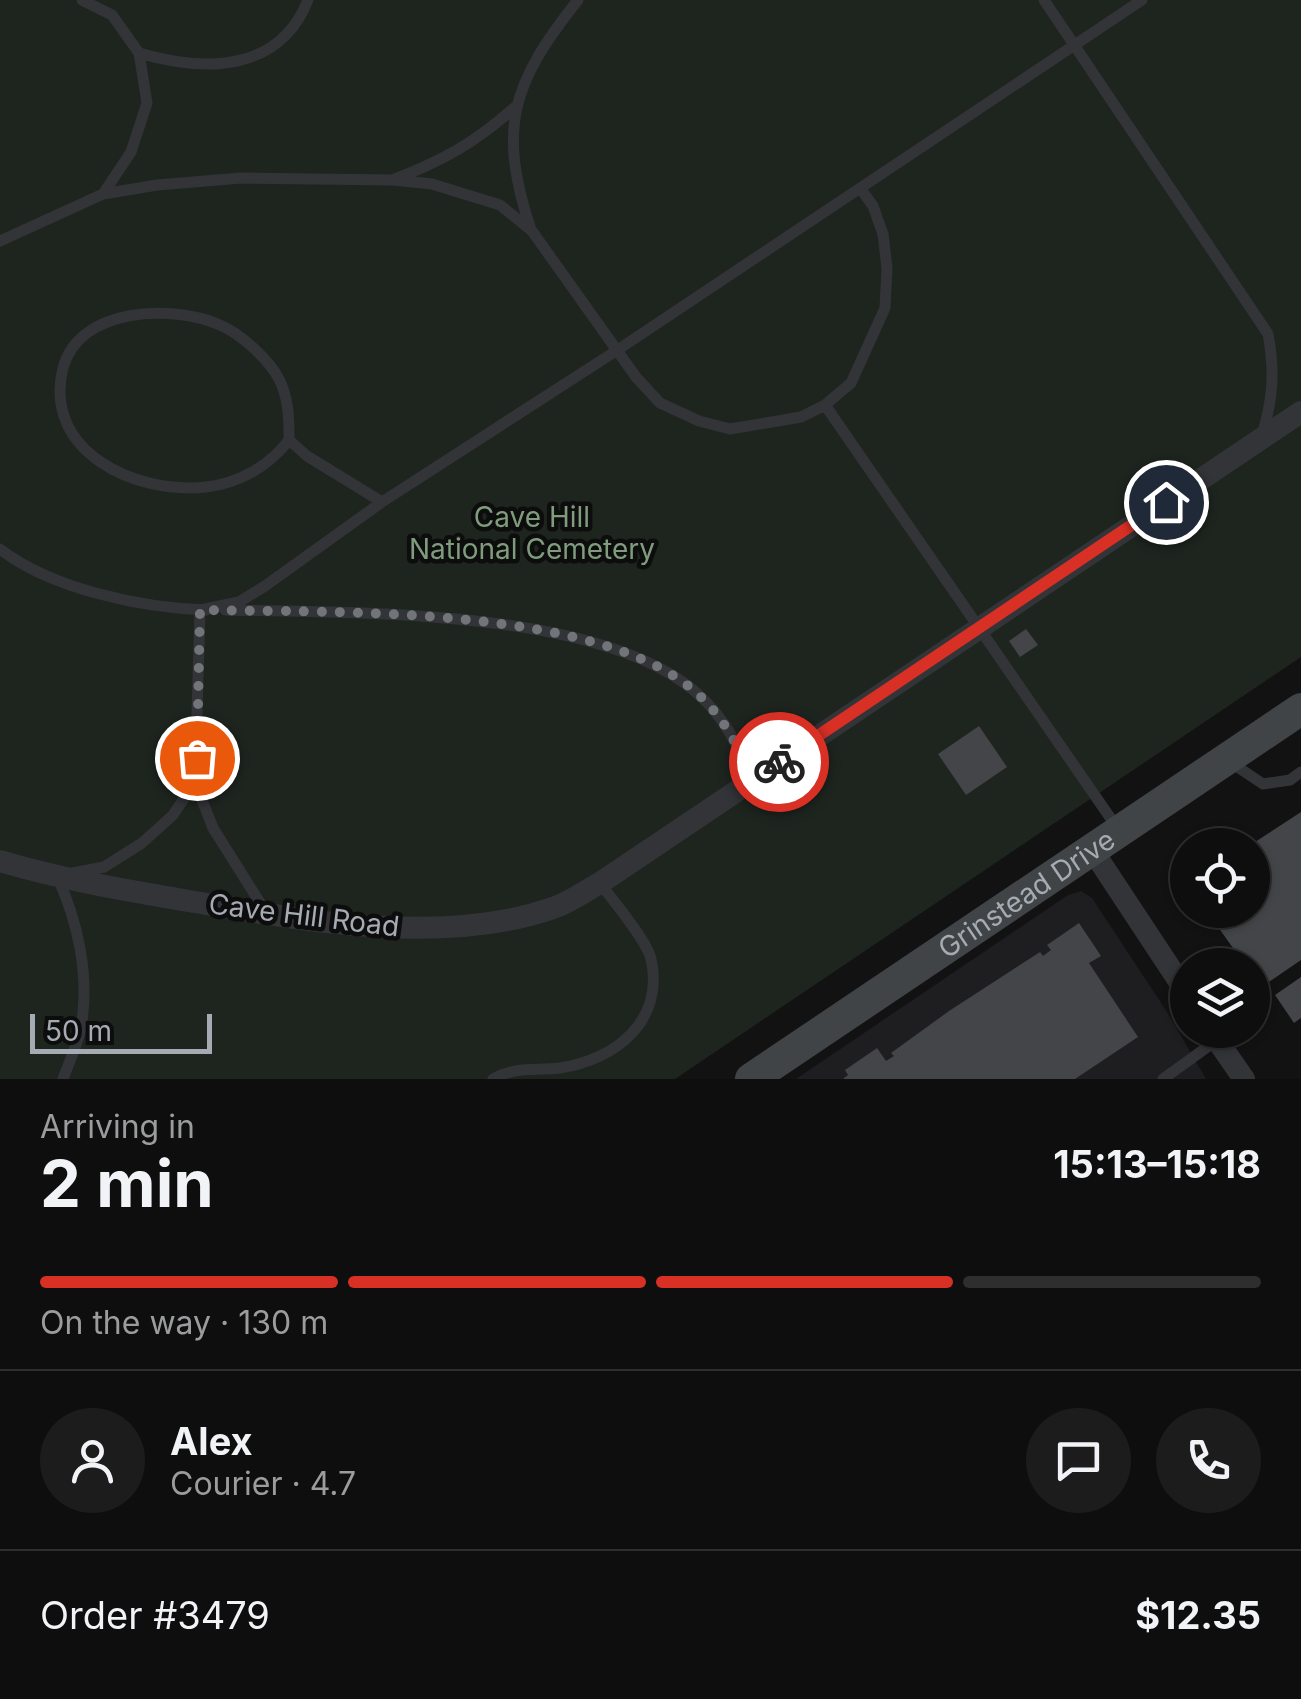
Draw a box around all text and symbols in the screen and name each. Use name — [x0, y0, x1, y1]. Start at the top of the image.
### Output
pin — [1124, 460, 1209, 545]
icon: home — [1139, 475, 1194, 530]
park label: Cave Hill National Cemetery — [409, 500, 655, 566]
courier — [729, 712, 829, 812]
pin — [155, 716, 240, 801]
icon: bag — [170, 731, 225, 786]
icon: bike — [752, 735, 807, 790]
street label: Grinstead Drive — [932, 822, 1121, 965]
map controls — [1170, 828, 1270, 1048]
button: locate — [1170, 828, 1270, 928]
street label: Cave Hill Road — [207, 886, 401, 944]
button: layers — [1170, 948, 1270, 1048]
scale bar — [30, 1009, 212, 1054]
text: 50 m — [45, 1014, 112, 1048]
text: Arriving in — [40, 1107, 195, 1146]
text: 15:13–15:18 — [1053, 1141, 1261, 1187]
text: 2 min — [40, 1144, 214, 1223]
text: On the way · 130 m — [40, 1303, 328, 1342]
button: person — [40, 1408, 145, 1513]
button: chat — [1026, 1408, 1131, 1513]
button: phone — [1156, 1408, 1261, 1513]
text: Alex — [170, 1418, 253, 1464]
text: Courier · 4.7 — [170, 1464, 356, 1503]
text: Order #3479 — [40, 1592, 270, 1638]
text: $12.35 — [1135, 1592, 1261, 1638]

